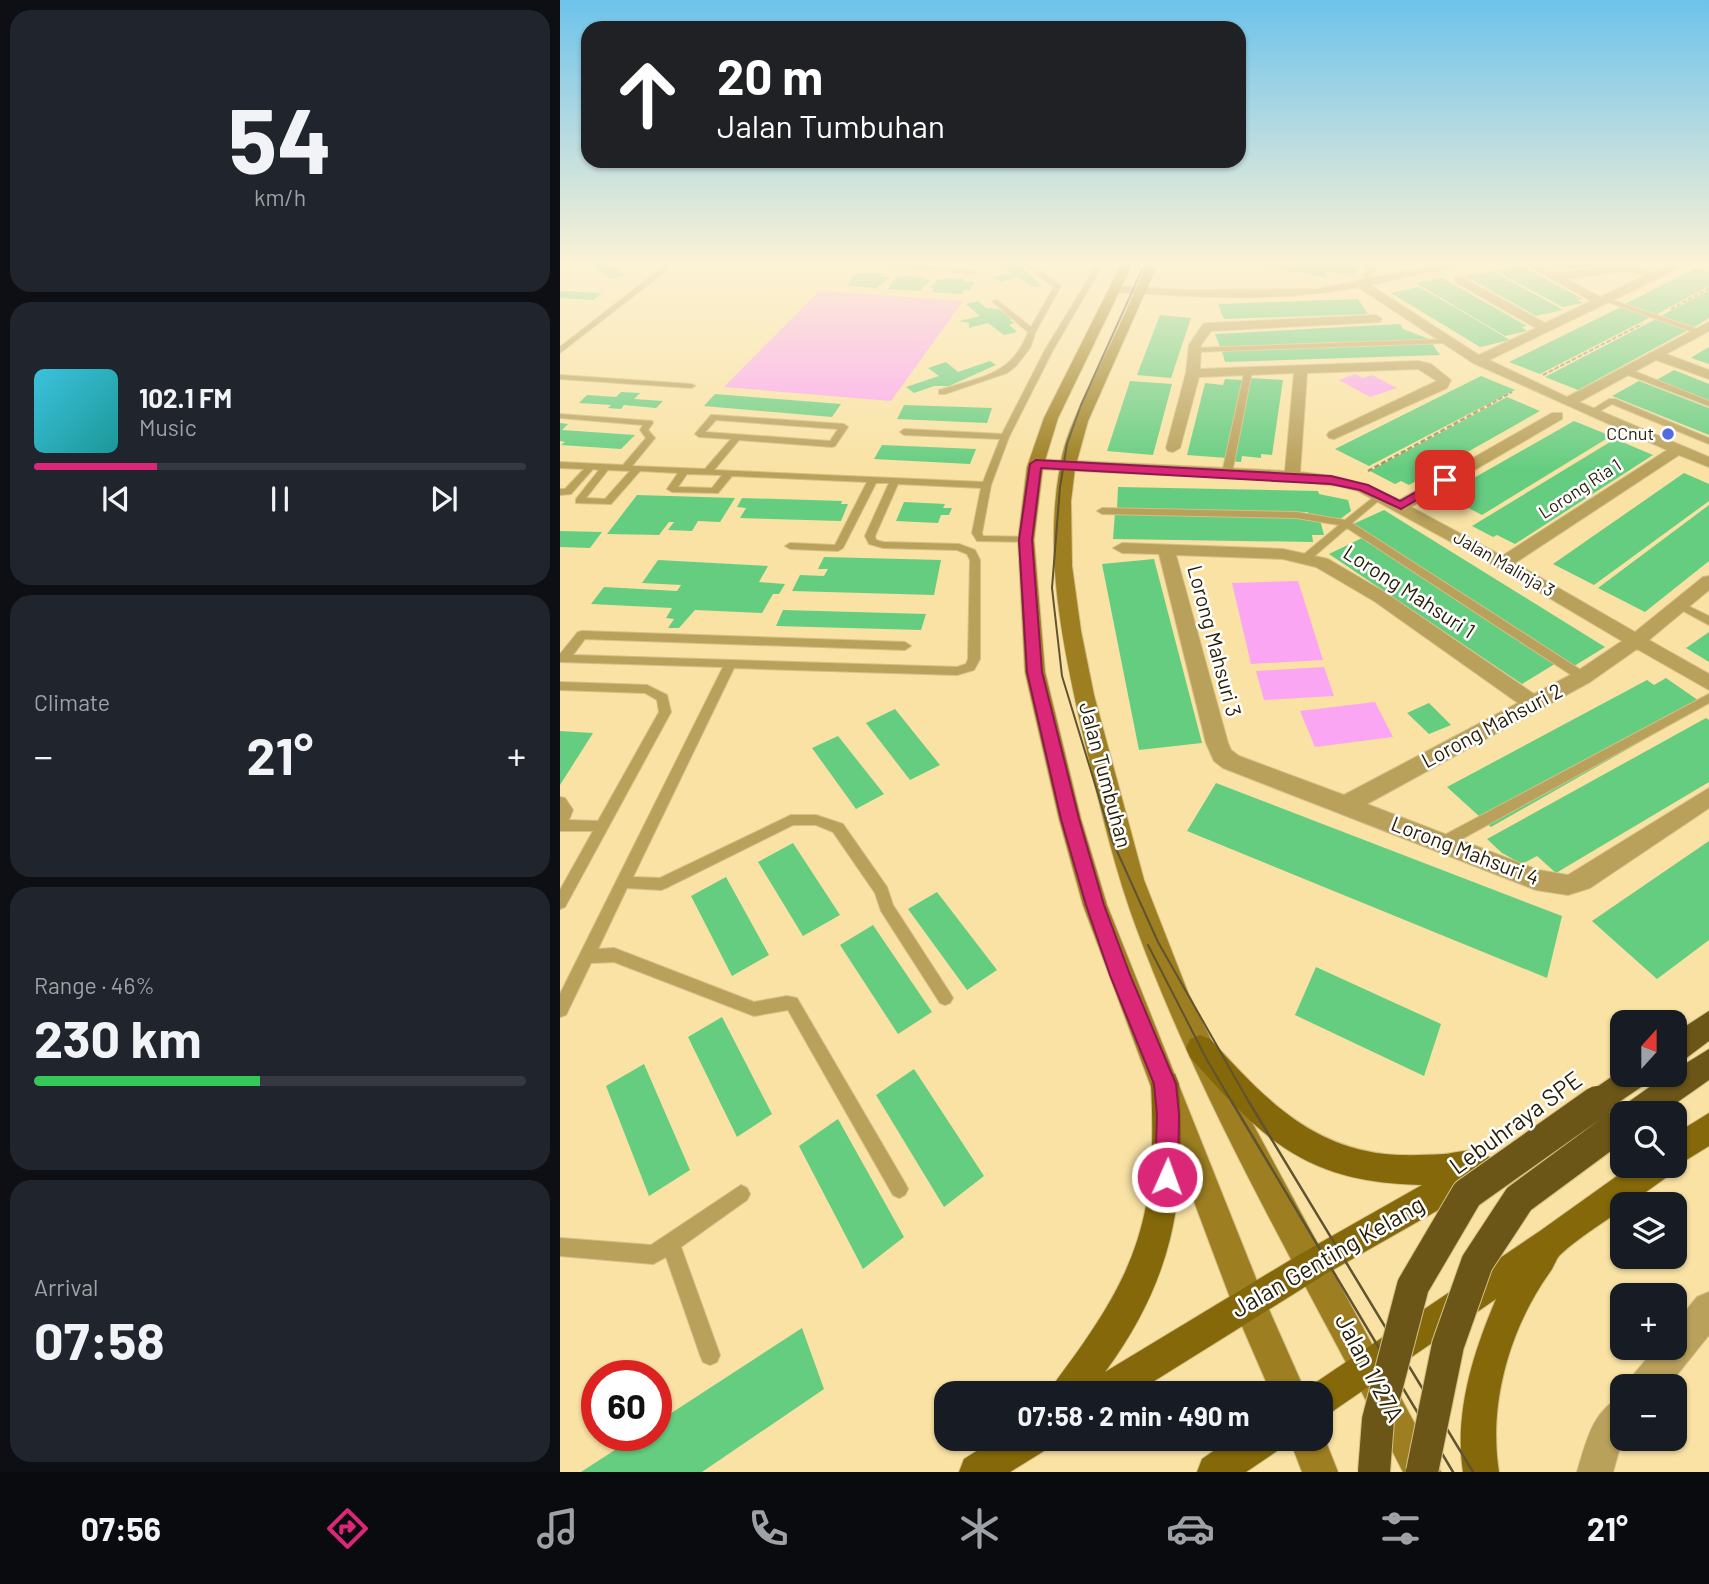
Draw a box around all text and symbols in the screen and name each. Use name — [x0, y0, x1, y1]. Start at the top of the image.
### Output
text: 20 m — [717, 46, 823, 105]
icon: ahead — [602, 49, 693, 140]
text: 54 — [228, 83, 332, 192]
text: Jalan Tumbuhan — [717, 106, 945, 144]
text: km/h — [254, 183, 306, 211]
text: 102.1 FM — [139, 382, 232, 413]
text: Music — [139, 413, 197, 441]
place label: CCnut — [1606, 422, 1654, 444]
marker: CCnut — [1660, 426, 1676, 442]
pin — [1415, 450, 1475, 510]
street label: Lorong Ria 1 — [1534, 453, 1625, 523]
icon: arrive — [1426, 461, 1464, 499]
icon: previous — [97, 480, 135, 518]
icon: pause — [261, 480, 299, 518]
icon: next — [425, 480, 463, 518]
street label: Jalan Malinja 3 — [1450, 525, 1559, 601]
street label: Lorong Mahsuri 1 — [1339, 539, 1480, 643]
street label: Lorong Mahsuri 3 — [1183, 562, 1248, 719]
street label: Lorong Mahsuri 2 — [1417, 677, 1566, 772]
text: Climate — [34, 688, 110, 716]
street label: Jalan Tumbuhan — [1075, 699, 1138, 850]
text: 21° — [247, 723, 313, 785]
text: − — [34, 732, 53, 778]
text: + — [507, 732, 526, 778]
street label: Lorong Mahsuri 4 — [1388, 810, 1543, 889]
text: Range · 46% — [34, 971, 155, 999]
text: 230 km — [34, 1006, 202, 1068]
north arrow — [1610, 1010, 1687, 1087]
map controls — [1610, 1010, 1687, 1451]
street label: Lebuhraya SPE — [1443, 1064, 1587, 1180]
button: search — [1610, 1101, 1687, 1178]
position arrow — [1130, 1140, 1204, 1214]
street label: Jalan Genting Kelang — [1226, 1189, 1429, 1323]
button: layers — [1610, 1192, 1687, 1269]
text: Arrival — [34, 1273, 98, 1301]
button: + — [1610, 1283, 1687, 1360]
text: 07:58 — [34, 1308, 165, 1370]
street label: Jalan 1/27A — [1330, 1308, 1411, 1426]
speed limit sign: 60 — [581, 1360, 672, 1451]
button: − — [1610, 1374, 1687, 1451]
text: 07:58 · 2 min · 490 m — [1018, 1400, 1249, 1431]
icon: directions — [323, 1504, 372, 1553]
icon: music — [533, 1504, 582, 1553]
icon: phone — [744, 1504, 793, 1553]
icon: climate — [955, 1504, 1004, 1553]
icon: car — [1166, 1504, 1215, 1553]
icon: filters — [1376, 1504, 1425, 1553]
text: 07:56 — [81, 1509, 161, 1547]
text: 21° — [1587, 1509, 1628, 1547]

